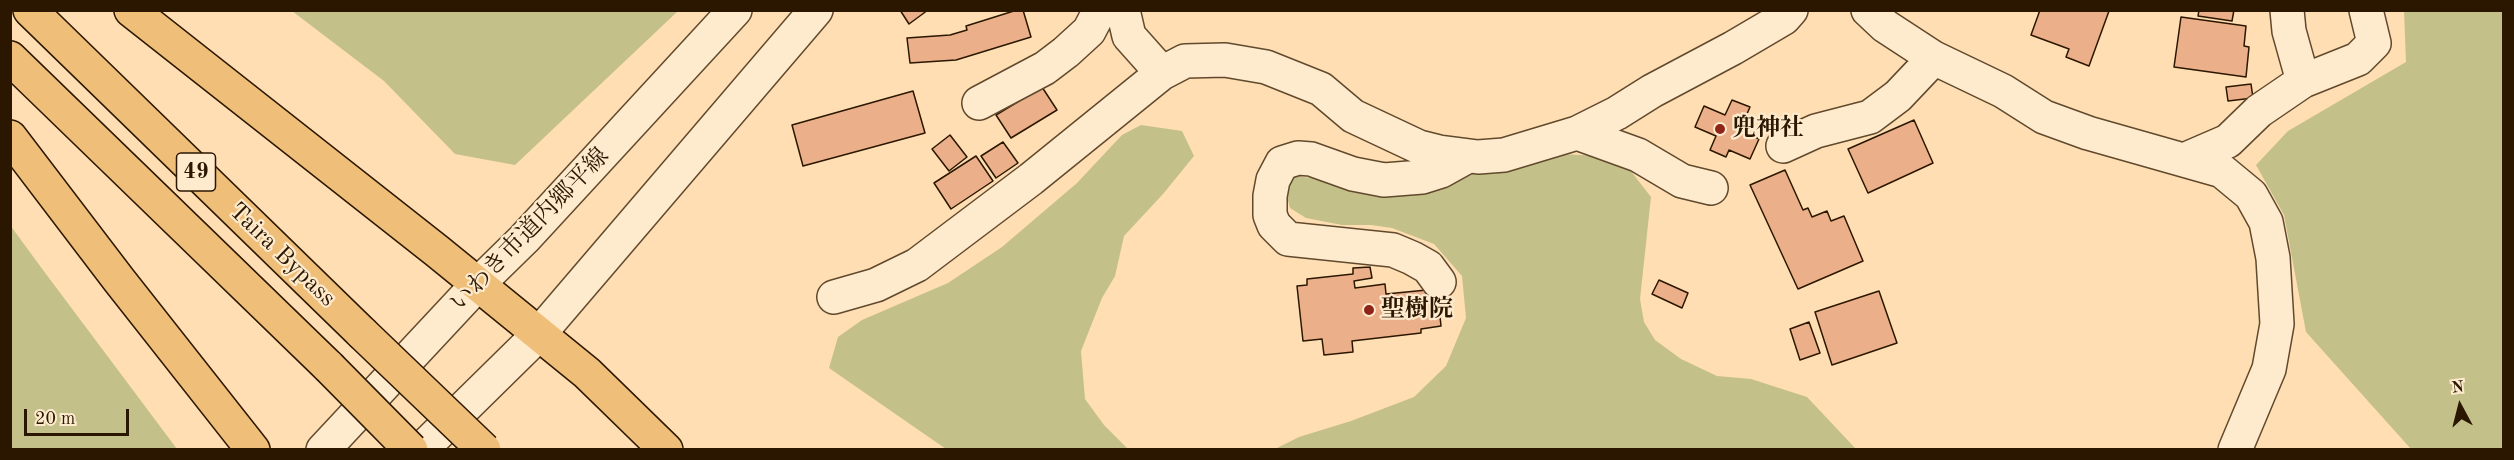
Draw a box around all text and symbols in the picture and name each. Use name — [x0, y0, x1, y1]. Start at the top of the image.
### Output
place label: 兜神社 — [1732, 115, 1804, 143]
marker: 兜神社 — [1713, 122, 1727, 136]
street label: いわき市道内郷平線 — [445, 142, 615, 318]
road number: 49 — [176, 153, 216, 191]
street label: Taira Bypass — [223, 197, 341, 313]
place label: 聖樹院 — [1381, 296, 1453, 324]
marker: 聖樹院 — [1362, 303, 1376, 317]
north arrow — [2430, 376, 2490, 436]
text: N — [2451, 379, 2465, 397]
scale bar — [27, 397, 132, 435]
text: 20 m — [35, 410, 75, 428]

